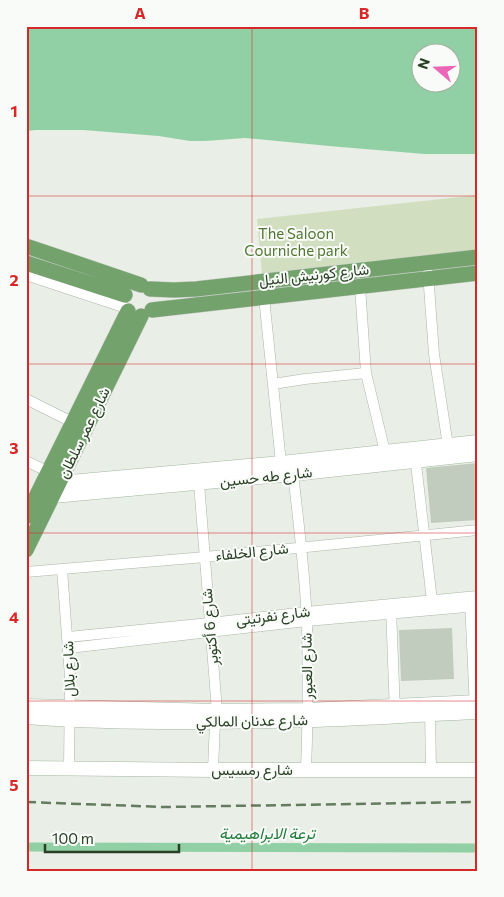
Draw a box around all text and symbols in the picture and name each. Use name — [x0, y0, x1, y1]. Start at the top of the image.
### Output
text: A — [134, 3, 146, 22]
text: B — [359, 3, 370, 22]
north arrow — [412, 42, 462, 92]
text: N — [413, 56, 433, 71]
text: 1 — [10, 101, 18, 120]
park label: The Saloon Courniche park — [244, 224, 348, 259]
street label: شارع كورنيش النيل — [258, 259, 370, 292]
text: 2 — [9, 270, 19, 289]
street label: شارع عمر سلطان — [53, 384, 116, 482]
text: 3 — [9, 438, 19, 457]
street label: شارع طه حسين — [219, 462, 314, 493]
street label: شارع الخلفاء — [215, 538, 290, 567]
street label: شارع 6 أكتوبر — [197, 587, 224, 667]
street label: شارع نفرتيتى — [235, 602, 312, 631]
text: 4 — [9, 607, 19, 626]
street label: شارع العبور — [296, 632, 319, 700]
street label: شارع بلال — [58, 640, 81, 697]
street label: شارع عدنان المالكي — [196, 710, 308, 735]
street label: شارع رمسيس — [211, 760, 293, 781]
text: 5 — [9, 775, 19, 794]
scale bar — [45, 822, 179, 854]
water label: ترعة الابراهيمية — [219, 823, 317, 844]
text: 100 m — [52, 829, 94, 847]

